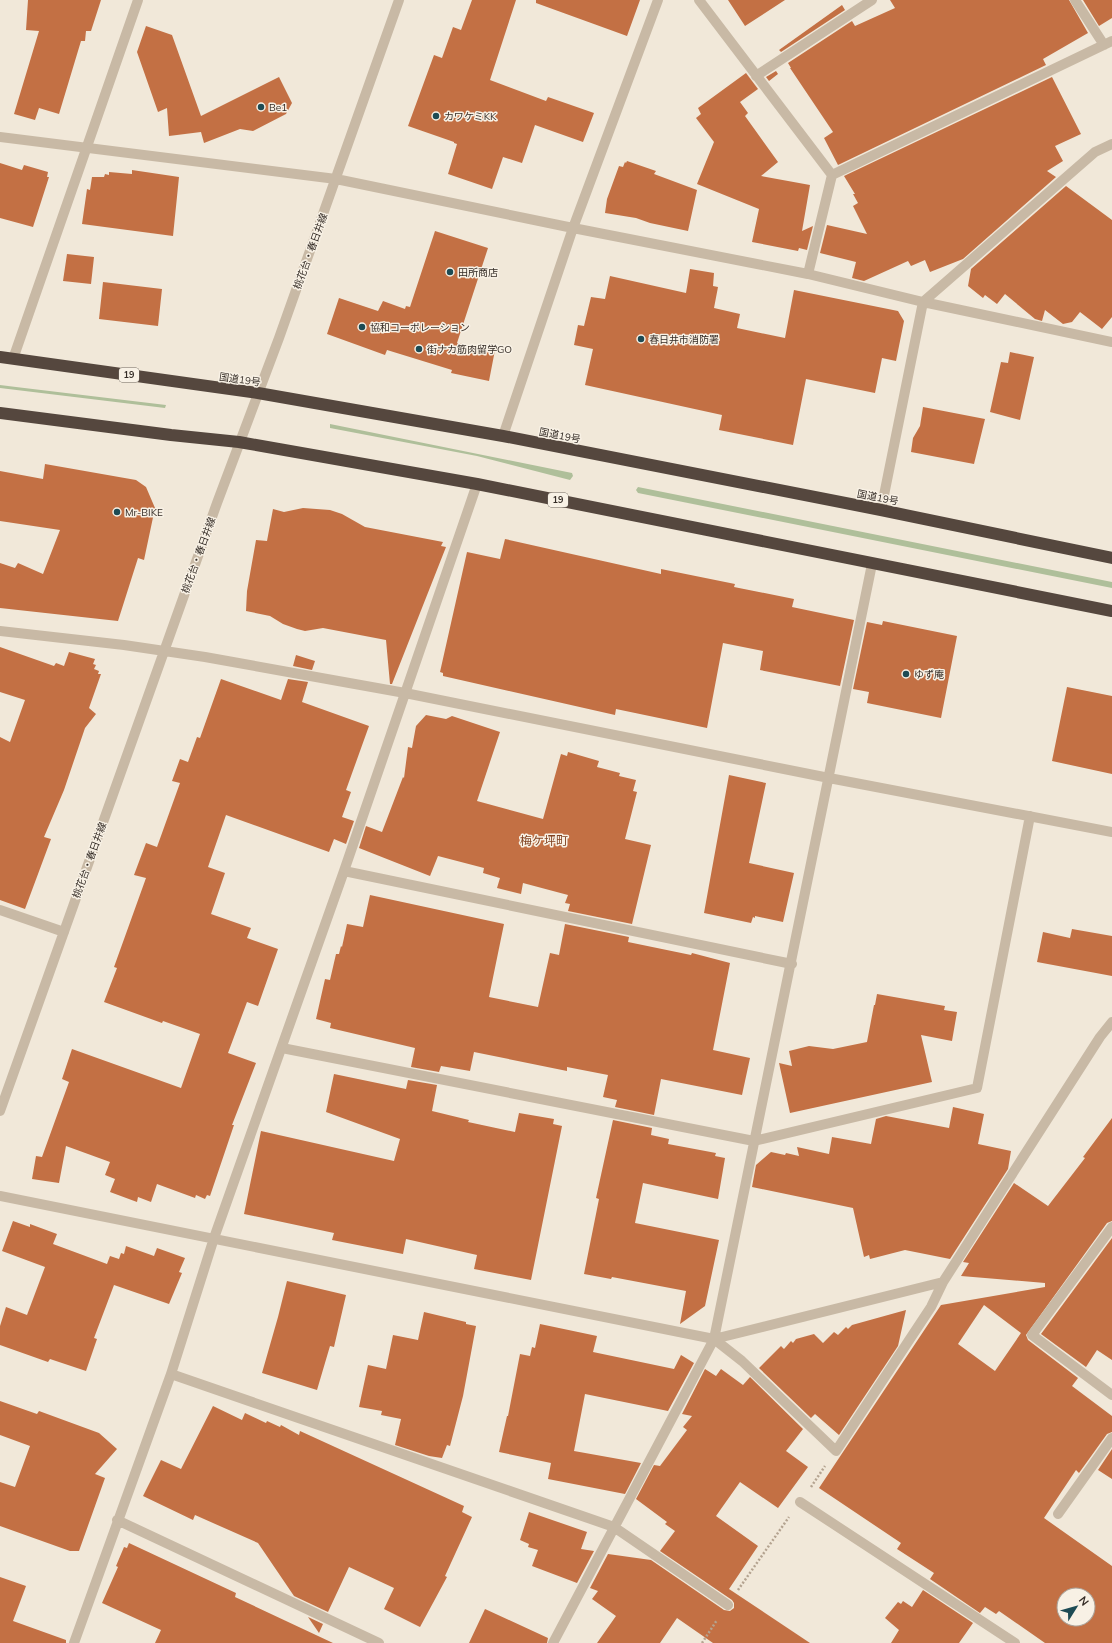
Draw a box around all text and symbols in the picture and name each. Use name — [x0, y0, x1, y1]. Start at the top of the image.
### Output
place label: Be1 — [269, 101, 287, 114]
marker: Be1 — [256, 102, 266, 112]
place label: カワケミKK — [444, 110, 497, 123]
marker: カワケミKK — [431, 111, 441, 121]
street label: 桃花台・春日井線 — [291, 211, 330, 291]
place label: 田所商店 — [458, 266, 498, 279]
marker: 田所商店 — [445, 267, 455, 277]
place label: 協和コーポレーション — [370, 321, 470, 334]
marker: 協和コーポレーション — [357, 322, 367, 332]
place label: 春日井市消防署 — [649, 333, 719, 346]
marker: 春日井市消防署 — [636, 334, 646, 344]
place label: 街ナカ筋肉留学GO — [426, 343, 512, 356]
marker: 街ナカ筋肉留学GO — [414, 344, 424, 354]
road number: 19 — [119, 368, 139, 382]
street label: 国道19号 — [218, 370, 262, 389]
street label: 国道19号 — [538, 425, 582, 446]
street label: 国道19号 — [856, 487, 900, 508]
road number: 19 — [548, 493, 568, 507]
place label: Mr-BIKE — [125, 506, 163, 519]
marker: Mr-BIKE — [112, 507, 122, 517]
street label: 桃花台・春日井線 — [179, 515, 218, 595]
place label: ゆず庵 — [914, 668, 944, 681]
marker: ゆず庵 — [901, 669, 911, 679]
street label: 桃花台・春日井線 — [70, 820, 109, 900]
district label: 梅ケ坪町 — [520, 833, 568, 848]
north arrow — [1056, 1587, 1096, 1627]
text: N — [1076, 1593, 1092, 1609]

